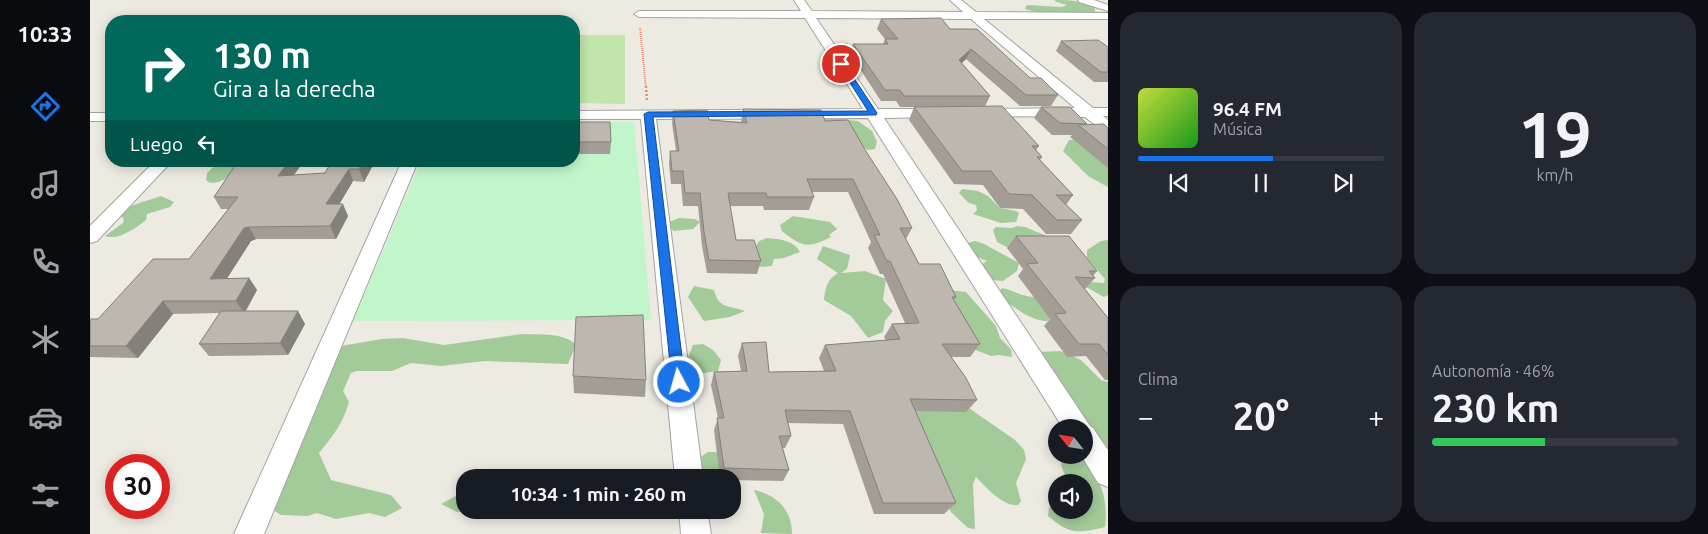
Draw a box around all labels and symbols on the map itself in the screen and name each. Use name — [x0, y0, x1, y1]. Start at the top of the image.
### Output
pin — [820, 43, 862, 85]
position arrow — [652, 355, 704, 407]
north arrow — [1048, 419, 1092, 464]
speed limit sign: 30 — [105, 454, 170, 519]

